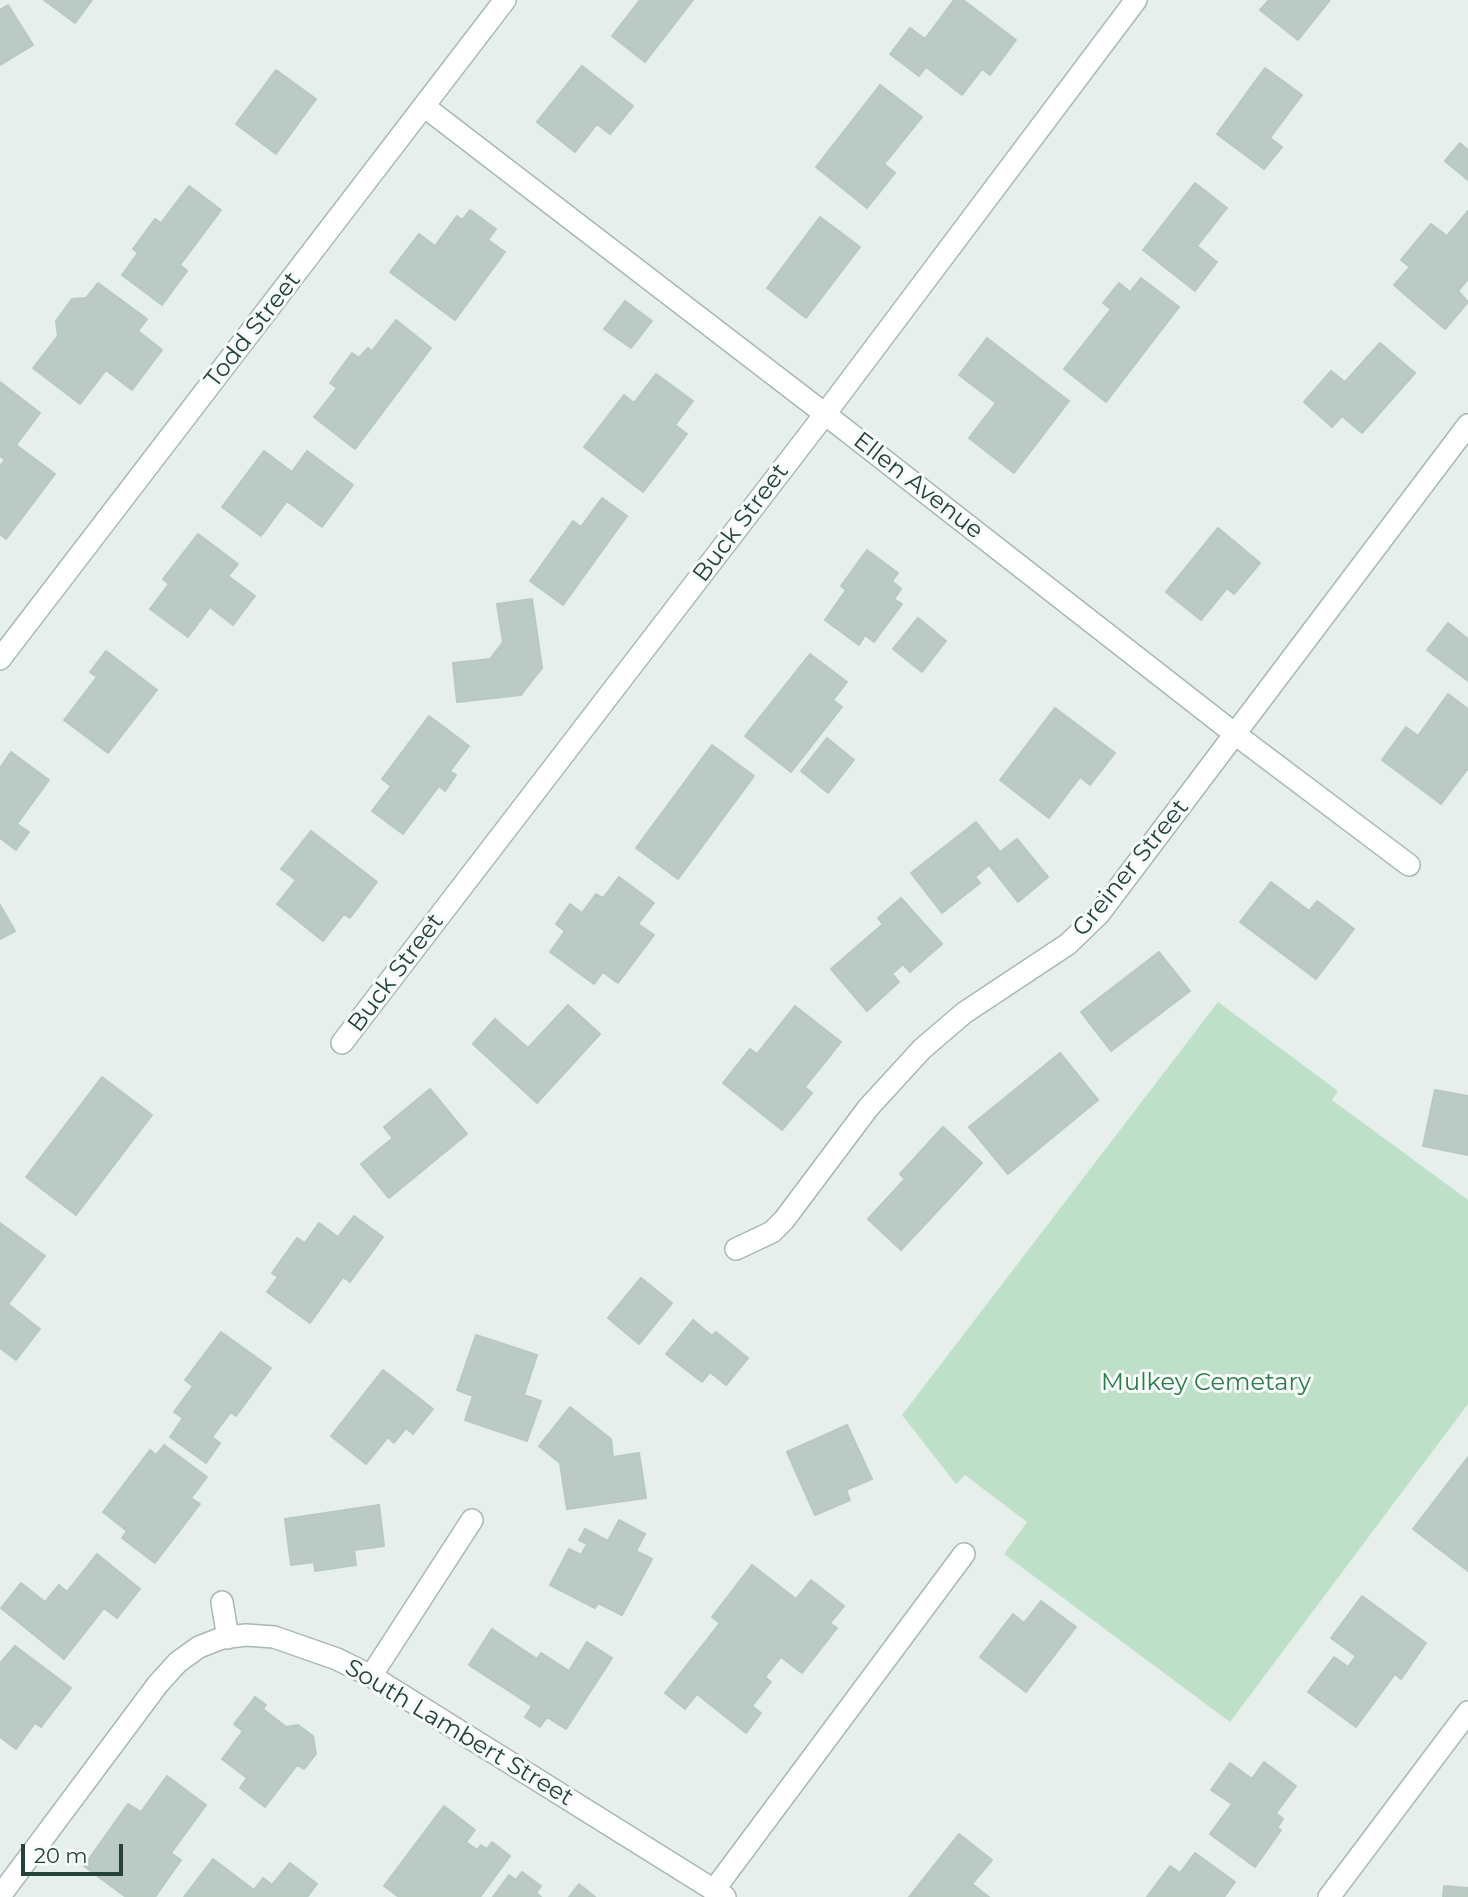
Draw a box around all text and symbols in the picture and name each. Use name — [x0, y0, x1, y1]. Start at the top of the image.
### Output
street label: Todd Street — [199, 266, 307, 394]
street label: Ellen Avenue — [847, 426, 989, 546]
street label: Buck Street — [687, 458, 795, 588]
street label: Greiner Street — [1067, 794, 1195, 942]
street label: Buck Street — [342, 908, 450, 1038]
park label: Mulkey Cemetary — [1101, 1369, 1311, 1397]
street label: South Lambert Street — [340, 1653, 578, 1813]
scale bar — [24, 1830, 126, 1874]
text: 20 m — [34, 1843, 88, 1868]

